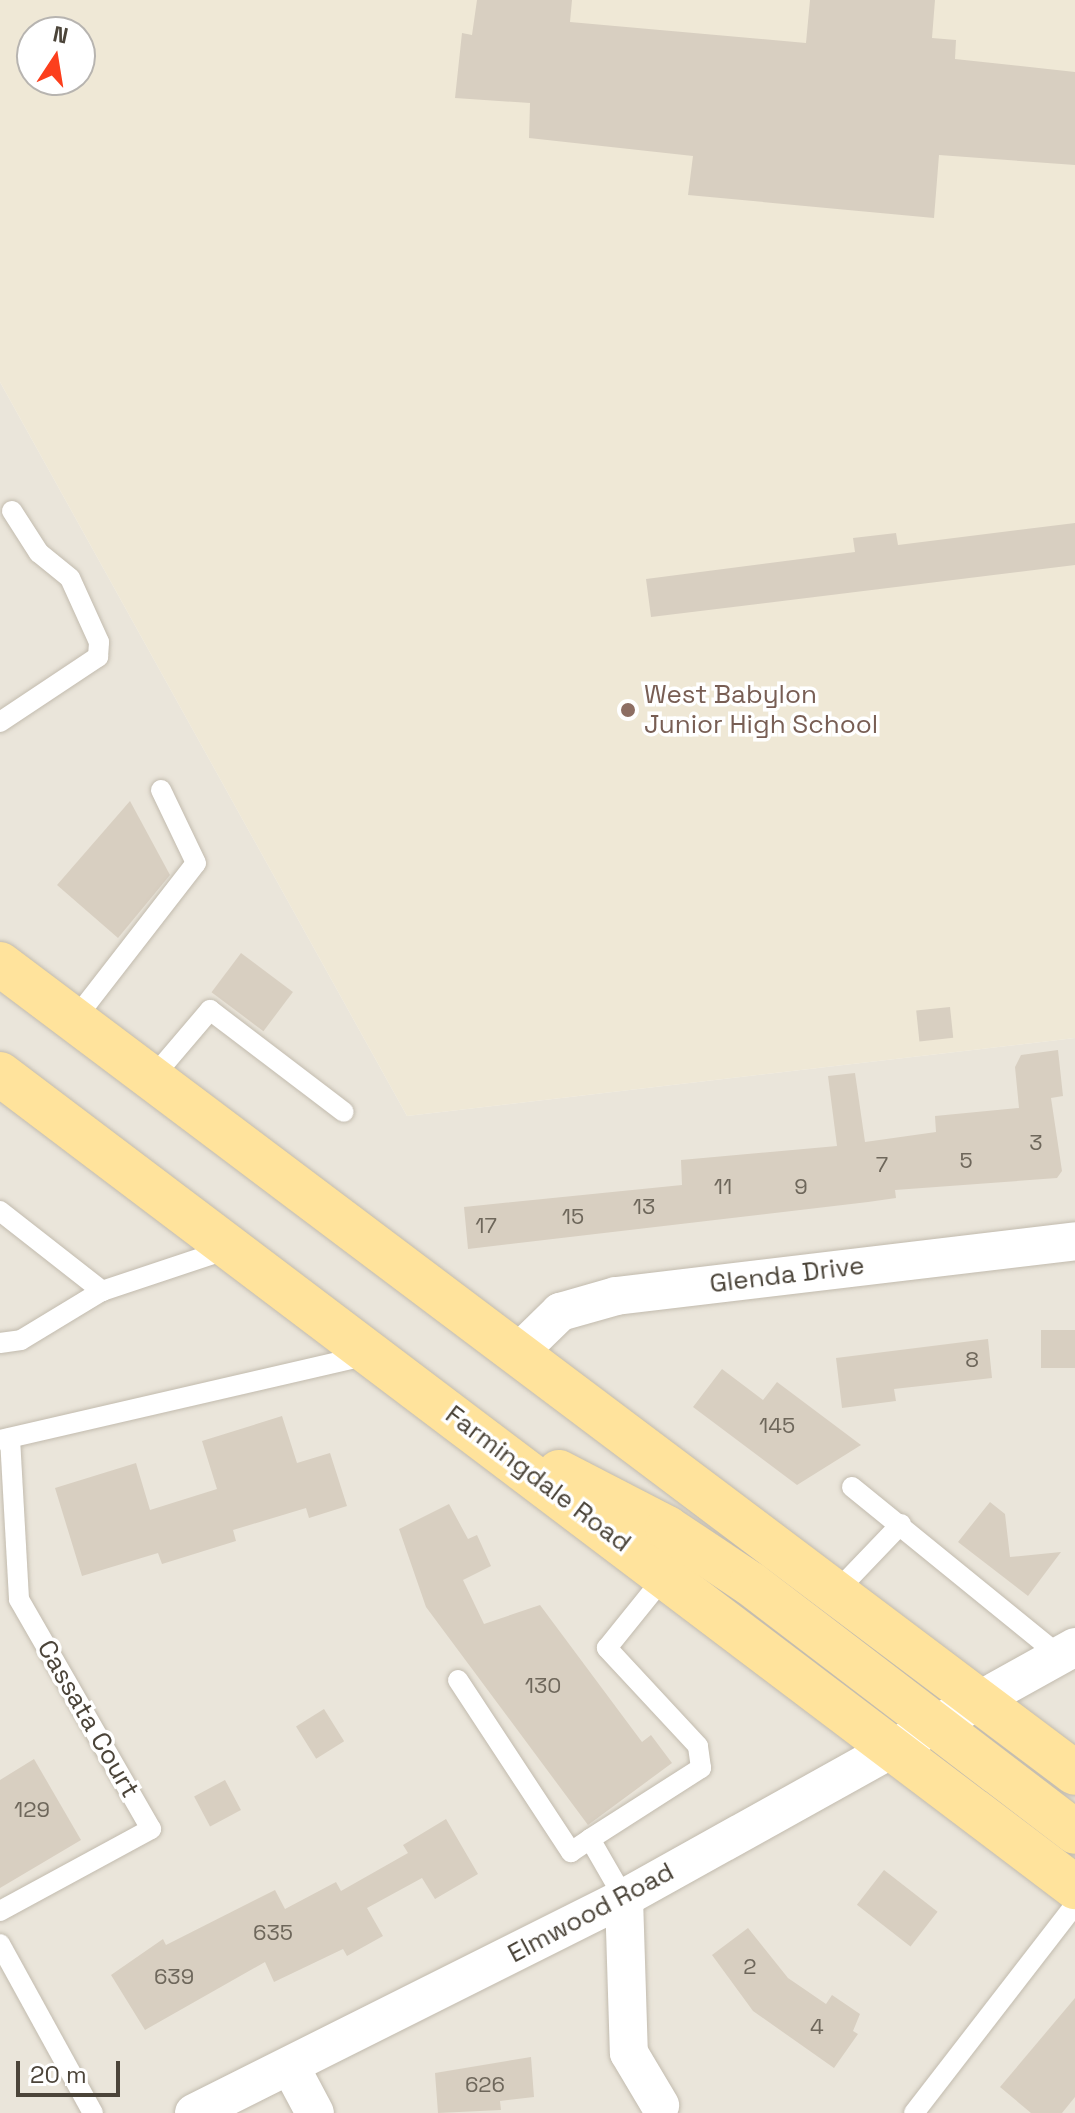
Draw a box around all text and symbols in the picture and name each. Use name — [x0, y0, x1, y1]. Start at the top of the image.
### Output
north arrow — [16, 16, 96, 96]
text: N — [50, 19, 71, 50]
place label: West Babylon Junior High School — [644, 679, 878, 740]
marker: West Babylon Junior High School — [619, 701, 637, 719]
house number: 3 — [1029, 1130, 1043, 1156]
house number: 5 — [959, 1148, 973, 1174]
house number: 7 — [876, 1152, 888, 1178]
house number: 11 — [714, 1174, 732, 1200]
house number: 9 — [794, 1174, 808, 1200]
house number: 13 — [633, 1194, 655, 1220]
house number: 15 — [562, 1204, 584, 1230]
house number: 17 — [475, 1213, 497, 1239]
street label: Glenda Drive — [708, 1250, 866, 1300]
house number: 8 — [965, 1347, 979, 1373]
street label: Farmingdale Road — [439, 1399, 637, 1559]
house number: 145 — [759, 1413, 795, 1439]
street label: Cassata Court — [30, 1635, 146, 1803]
house number: 130 — [525, 1673, 561, 1699]
house number: 129 — [14, 1797, 50, 1823]
street label: Elmwood Road — [503, 1856, 679, 1970]
house number: 635 — [253, 1920, 293, 1946]
house number: 2 — [743, 1954, 757, 1980]
house number: 639 — [154, 1964, 194, 1990]
house number: 4 — [810, 2014, 824, 2040]
scale bar — [20, 2045, 124, 2095]
text: 20 m — [30, 2059, 87, 2090]
house number: 626 — [465, 2072, 505, 2098]

